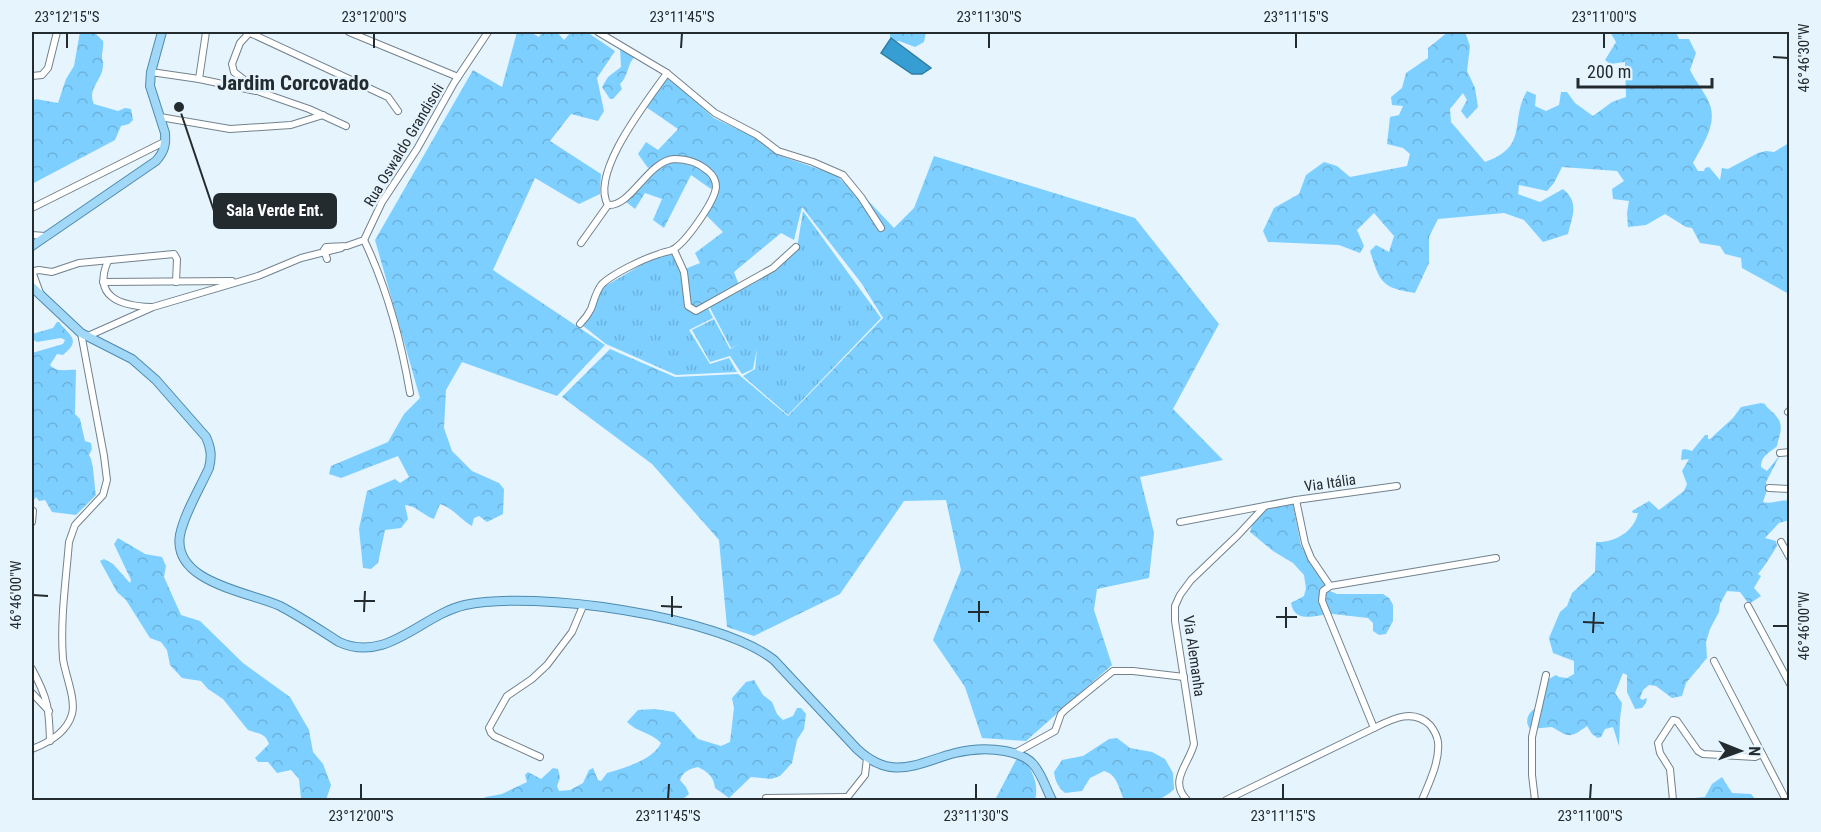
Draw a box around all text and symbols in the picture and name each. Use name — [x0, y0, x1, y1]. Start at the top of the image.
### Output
text: 23°12'15"S — [34, 8, 100, 26]
text: 23°12'00"S — [341, 8, 407, 26]
text: 23°11'45"S — [649, 8, 715, 26]
text: 23°11'30"S — [956, 8, 1022, 26]
text: 23°11'15"S — [1263, 8, 1329, 26]
text: 23°11'00"S — [1571, 8, 1637, 26]
text: 46°46'30"W — [1795, 23, 1813, 92]
scale bar — [1578, 51, 1712, 89]
text: 200 m — [1587, 61, 1631, 82]
district label: Jardim Corcovado — [217, 71, 369, 95]
street label: Rua Oswaldo Grandisoli — [360, 80, 448, 210]
callout: Sala Verde Ent. — [214, 194, 336, 228]
text: Sala Verde Ent. — [226, 201, 324, 220]
street label: Via Itália — [1303, 470, 1357, 496]
text: 46°46'00"W — [7, 560, 25, 629]
text: 46°46'00"W — [1795, 591, 1813, 660]
street label: Via Alemanha — [1179, 614, 1209, 698]
north arrow — [1710, 721, 1770, 781]
text: N — [1745, 746, 1764, 756]
text: 23°12'00"S — [328, 807, 394, 825]
text: 23°11'45"S — [635, 807, 701, 825]
text: 23°11'30"S — [943, 807, 1009, 825]
text: 23°11'15"S — [1250, 807, 1316, 825]
text: 23°11'00"S — [1557, 807, 1623, 825]

